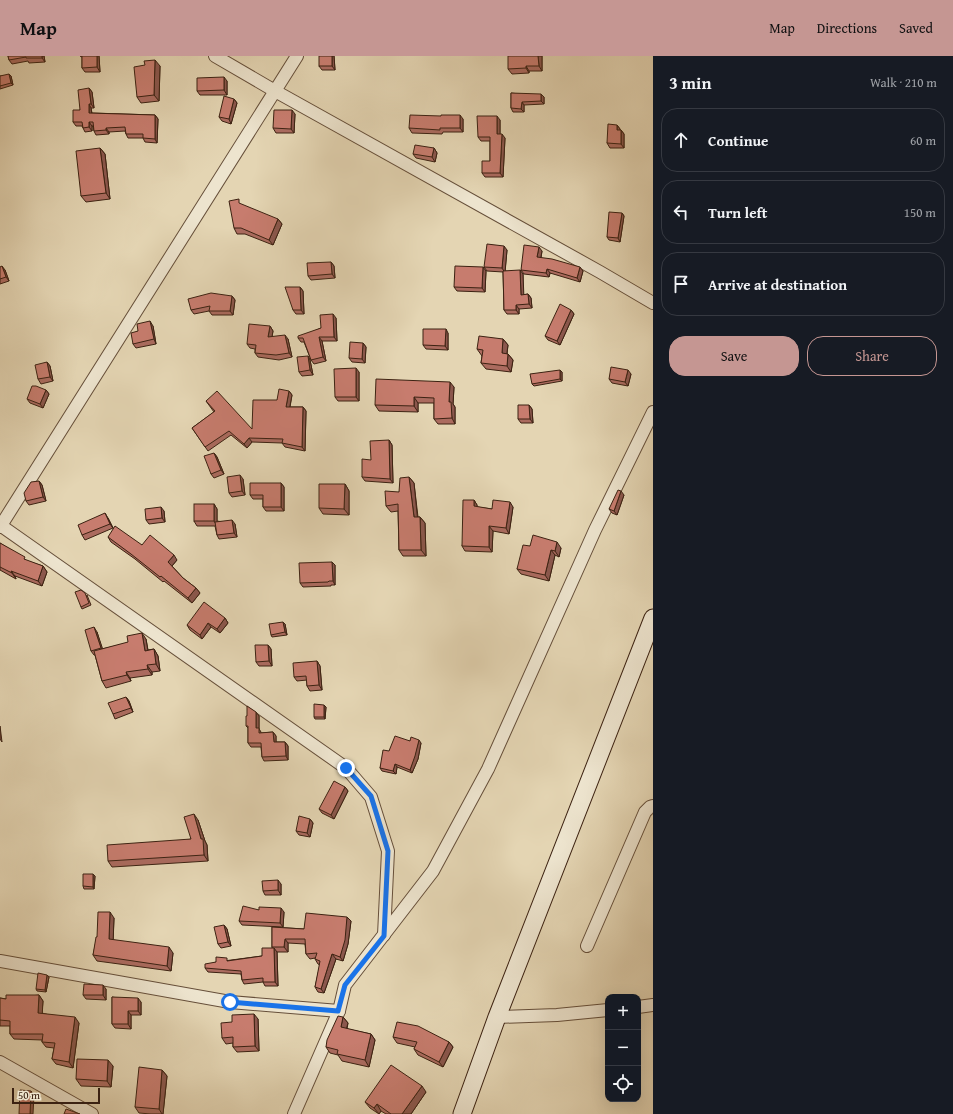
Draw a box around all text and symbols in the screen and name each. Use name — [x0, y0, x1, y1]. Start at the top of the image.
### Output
text: Map — [20, 14, 57, 42]
text: Map — [769, 18, 795, 38]
text: Directions — [817, 18, 877, 38]
text: Saved — [899, 18, 933, 38]
text: 3 min — [669, 70, 711, 95]
text: Walk · 210 m — [870, 73, 937, 92]
icon: ahead — [670, 129, 692, 151]
text: Continue — [708, 130, 769, 151]
text: 60 m — [910, 131, 936, 150]
icon: left — [670, 201, 692, 223]
text: Turn left — [708, 202, 767, 223]
text: 150 m — [904, 203, 936, 222]
icon: arrive — [670, 273, 692, 295]
text: Arrive at destination — [708, 274, 847, 295]
button: Save — [669, 336, 799, 376]
button: Share — [807, 336, 937, 376]
route end — [337, 759, 355, 777]
route start — [221, 993, 239, 1011]
map controls — [605, 994, 641, 1102]
button: + — [605, 994, 641, 1030]
button: − — [605, 1030, 641, 1066]
button: locate — [605, 1066, 641, 1102]
scale bar — [12, 1086, 100, 1105]
text: 50 m — [18, 1087, 40, 1103]

